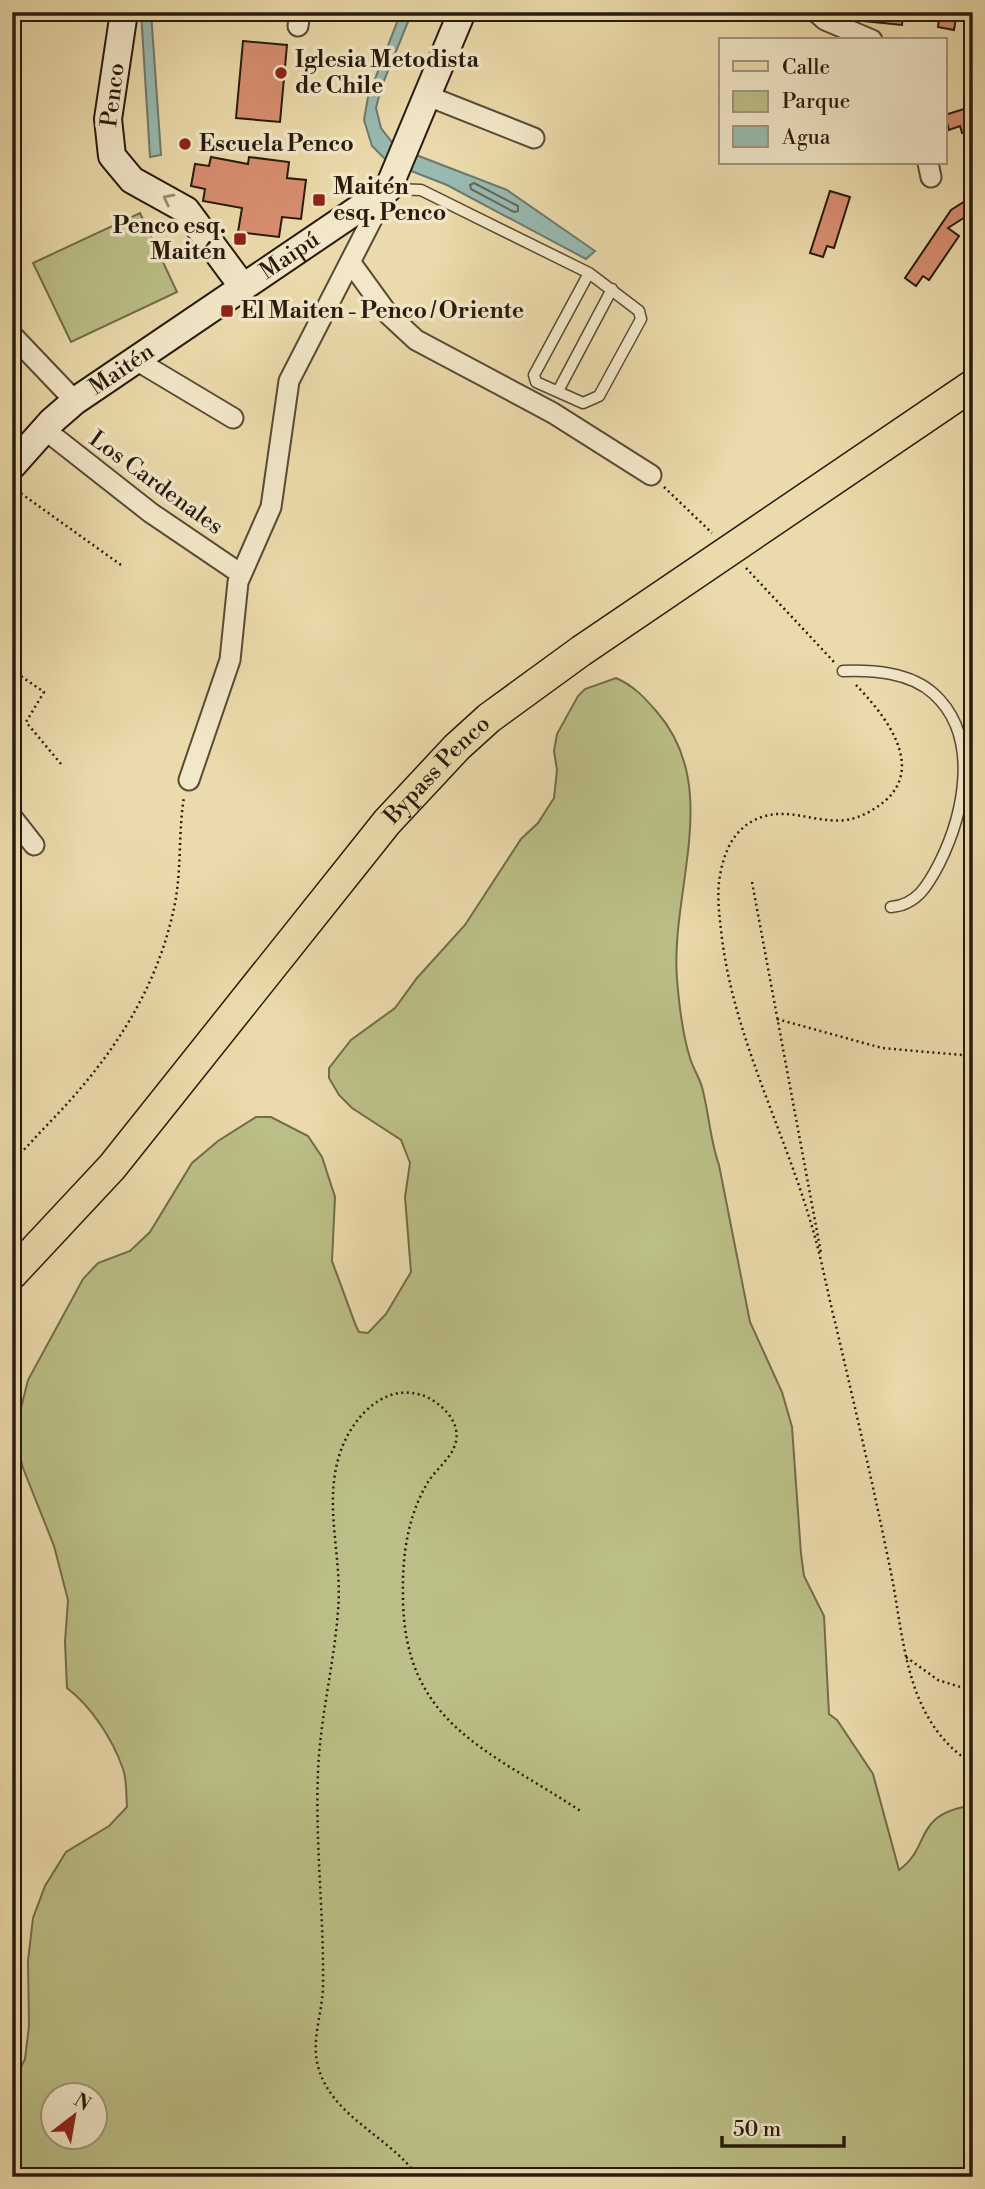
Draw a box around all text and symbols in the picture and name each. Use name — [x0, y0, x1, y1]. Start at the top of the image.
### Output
legend — [719, 38, 946, 164]
place label: Iglesia Metodista de Chile — [295, 46, 479, 100]
text: Calle — [782, 55, 830, 81]
street label: Penco — [95, 61, 131, 129]
marker: Iglesia Metodista de Chile — [273, 65, 289, 81]
text: Parque — [782, 89, 850, 115]
text: Agua — [781, 125, 831, 151]
place label: Escuela Penco — [199, 130, 354, 158]
marker: Escuela Penco — [177, 136, 193, 152]
place label: Maitén esq. Penco — [333, 173, 446, 227]
marker: Maitén esq. Penco — [311, 192, 327, 208]
one-way arrow — [163, 194, 175, 207]
place label: Penco esq. Maitén — [113, 212, 226, 266]
street label: Maipú — [255, 225, 325, 286]
marker: Penco esq. Maitén — [232, 231, 248, 247]
place label: El Maiten - Penco / Oriente — [241, 297, 524, 325]
marker: El Maiten - Penco / Oriente — [219, 303, 235, 319]
street label: Maitén — [84, 337, 160, 401]
street label: Los Cardenales — [84, 425, 228, 541]
street label: Bypass Penco — [377, 710, 496, 831]
north arrow — [38, 2080, 108, 2150]
text: N — [70, 2088, 95, 2116]
scale bar — [722, 2105, 845, 2149]
text: 50 m — [733, 2117, 781, 2143]

